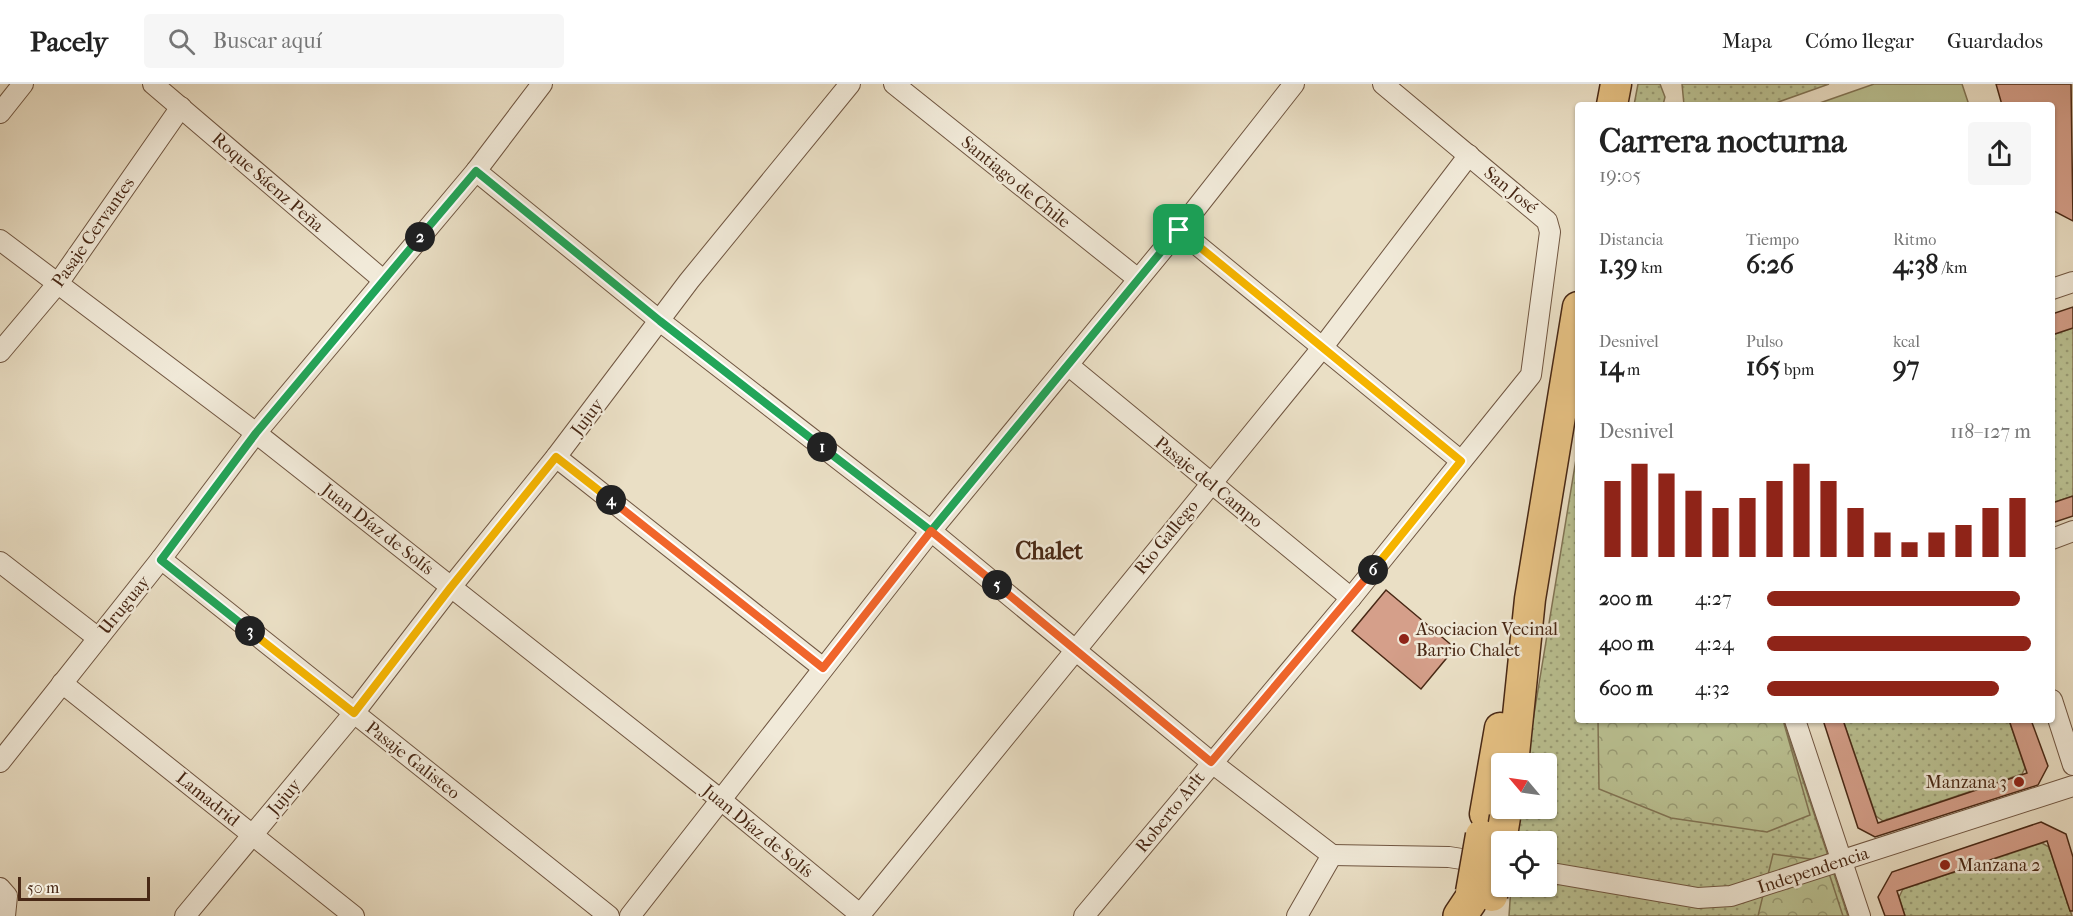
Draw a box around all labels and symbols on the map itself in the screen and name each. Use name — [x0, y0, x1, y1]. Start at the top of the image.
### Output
street label: Roque Sáenz Peña — [208, 128, 328, 237]
street label: Santiago de Chile — [957, 132, 1075, 233]
street label: San José — [1480, 162, 1542, 218]
street label: Pasaje Cervantes — [48, 173, 139, 291]
pin — [1153, 204, 1204, 255]
pin: 2 — [405, 222, 435, 252]
street label: Jujuy — [566, 394, 609, 442]
pin: 1 — [807, 432, 837, 462]
street label: Pasaje del Campo — [1150, 432, 1267, 532]
street label: Juan Díaz de Solís — [316, 478, 438, 580]
pin: 4 — [596, 485, 626, 515]
street label: Rio Gallego — [1130, 496, 1203, 579]
district label: Chalet — [1015, 537, 1083, 565]
pin: 6 — [1358, 555, 1388, 585]
pin: 5 — [982, 570, 1012, 600]
street label: Uruguay — [94, 571, 155, 639]
pin: 3 — [235, 616, 265, 646]
place label: Asociacion Vecinal Barrio Chalet — [1415, 619, 1558, 661]
marker: Asociacion Vecinal Barrio Chalet — [1397, 632, 1411, 646]
street label: Pasaje Galisteo — [361, 717, 464, 804]
north arrow — [1491, 753, 1557, 819]
street label: Roberto Arlt — [1131, 767, 1210, 857]
street label: Lamadrid — [172, 768, 244, 831]
place label: Manzana 3 — [1925, 772, 2007, 793]
street label: Jujuy — [262, 774, 306, 821]
marker: Manzana 3 — [2012, 775, 2026, 789]
street label: Juan Díaz de Solís — [697, 779, 818, 883]
street label: Independencia — [1755, 842, 1872, 898]
place label: Manzana 2 — [1957, 855, 2040, 876]
marker: Manzana 2 — [1938, 858, 1952, 872]
scale bar — [18, 874, 150, 902]

